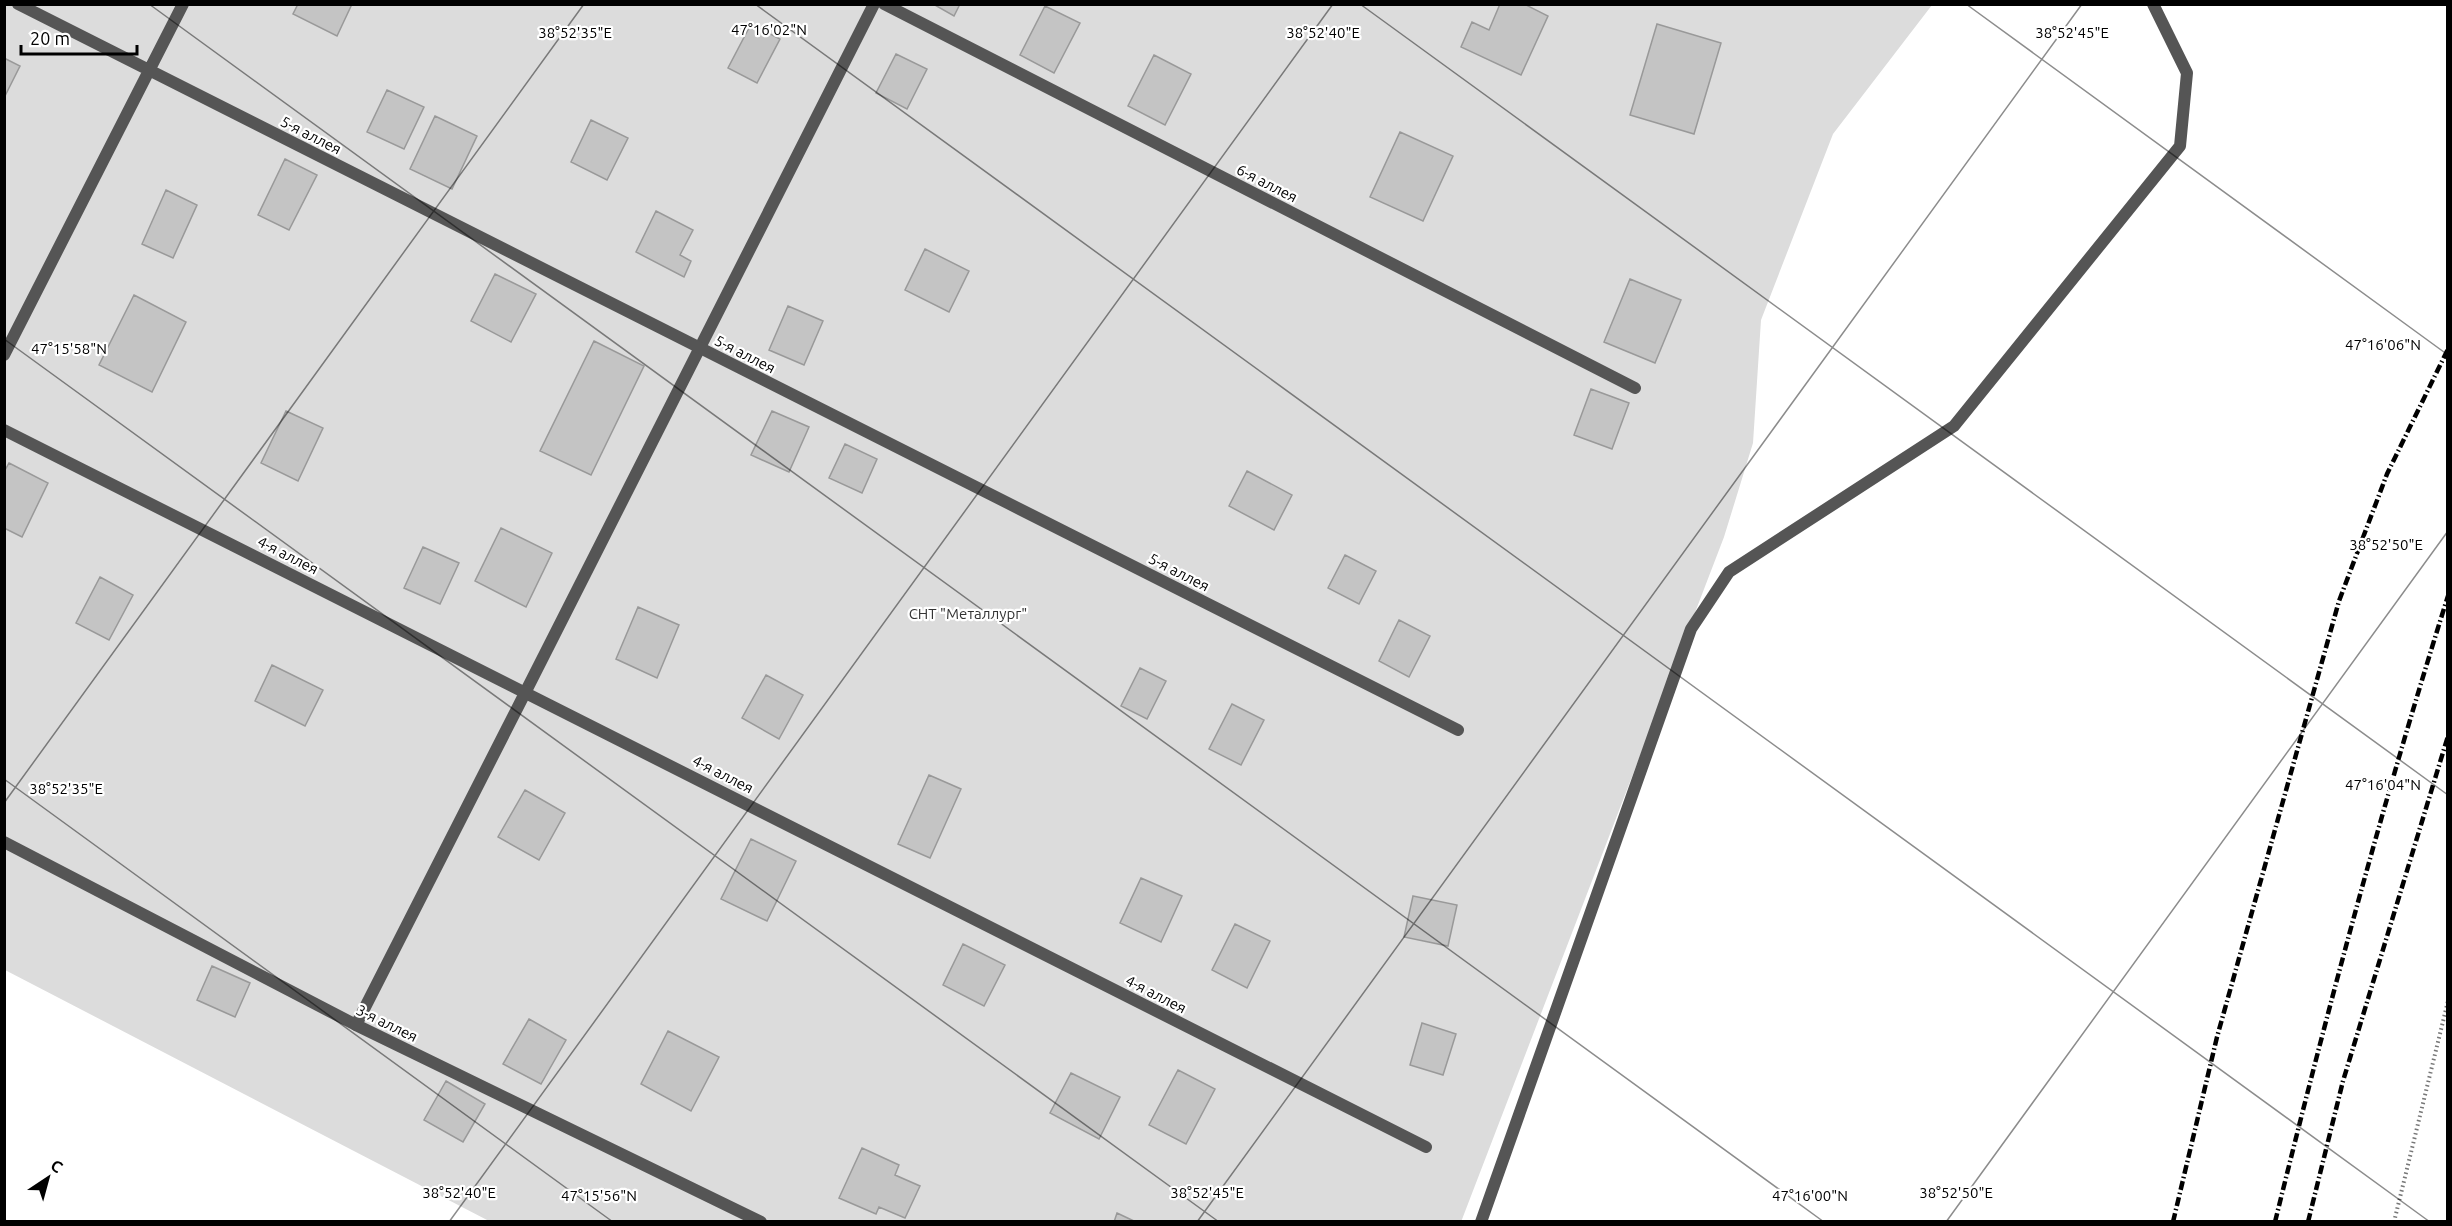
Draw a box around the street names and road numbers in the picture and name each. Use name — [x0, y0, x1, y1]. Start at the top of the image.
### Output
street label: 5-я аллея — [278, 112, 344, 158]
street label: 6-я аллея — [1234, 160, 1300, 206]
street label: 5-я аллея — [712, 331, 778, 377]
street label: 4-я аллея — [255, 532, 321, 578]
street label: 5-я аллея — [1146, 549, 1212, 595]
street label: 4-я аллея — [690, 751, 756, 797]
street label: 4-я аллея — [1123, 971, 1189, 1017]
street label: 3-я аллея — [354, 1001, 420, 1045]

